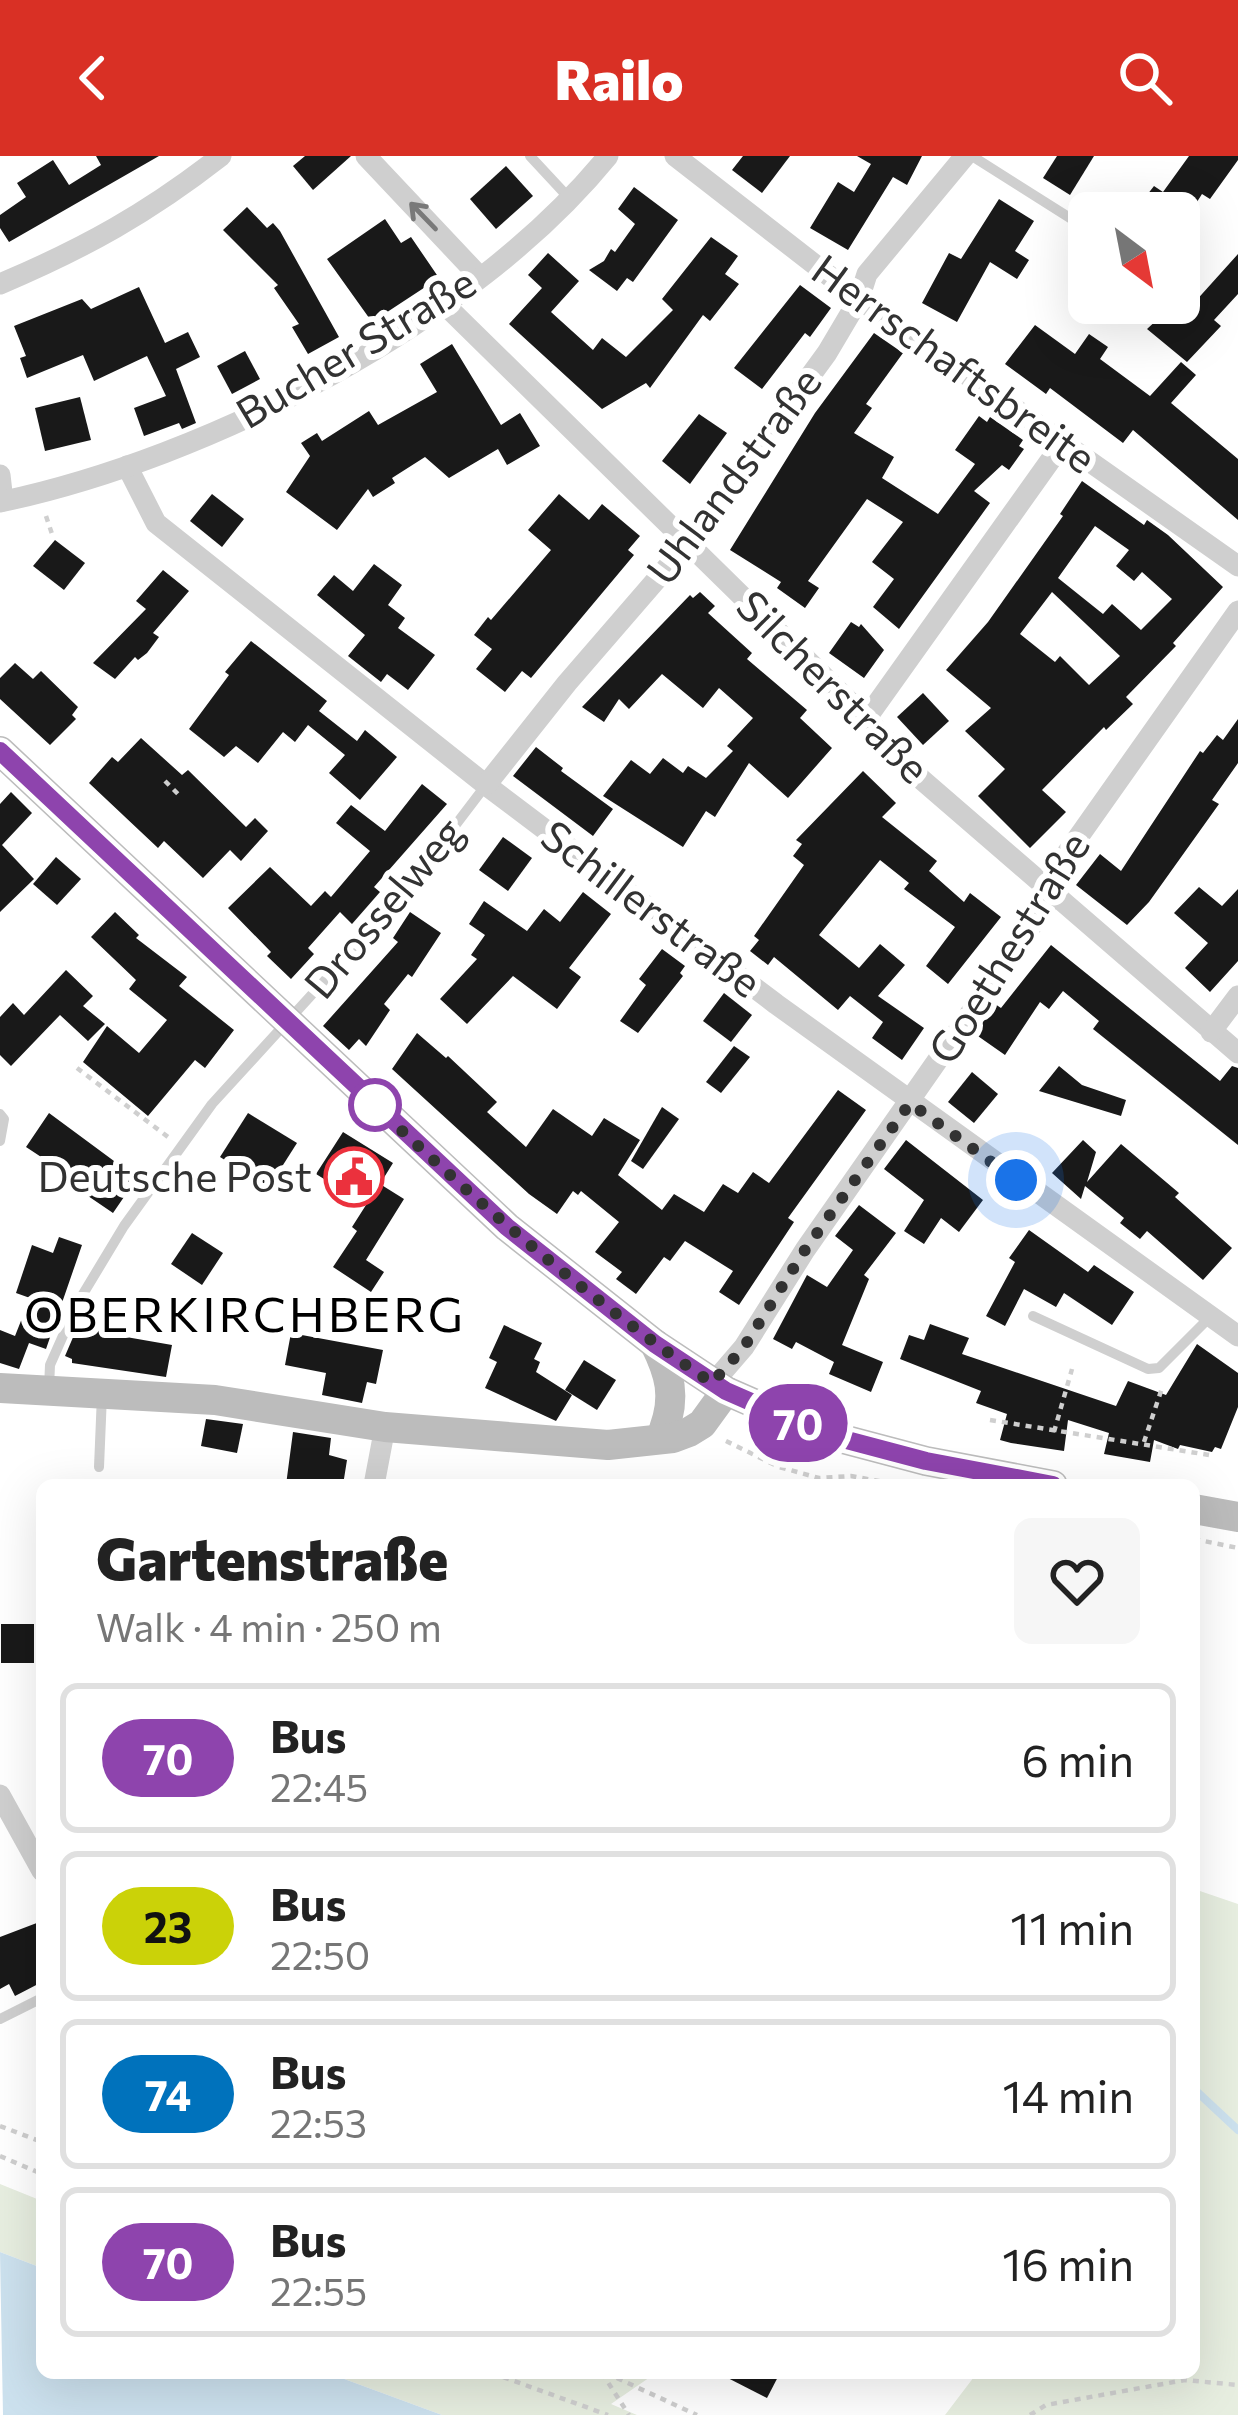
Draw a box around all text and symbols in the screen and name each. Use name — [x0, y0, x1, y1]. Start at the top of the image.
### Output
icon: back — [60, 45, 126, 111]
text: Railo — [554, 45, 684, 111]
icon: search — [1112, 45, 1178, 111]
north arrow — [1068, 192, 1200, 324]
map controls — [1068, 192, 1200, 324]
one-way arrow — [410, 202, 438, 231]
street label: Herrschaftsbreite — [803, 242, 1107, 483]
street label: Bucher Straße — [226, 255, 484, 438]
street label: Uhlandstraße — [634, 356, 831, 593]
street label: Silcherstraße — [727, 578, 942, 793]
street label: Drosselweg — [292, 806, 473, 1008]
street label: Schillerstraße — [532, 808, 772, 1007]
street label: Goethestraße — [915, 822, 1099, 1072]
unlabelled marker — [350, 1080, 400, 1130]
public building icon: Deutsche Post — [323, 1146, 385, 1208]
place label: Deutsche Post — [38, 1149, 312, 1201]
your location — [986, 1150, 1046, 1210]
district label: OBERKIRCHBERG — [24, 1283, 466, 1342]
line badge: 70 — [744, 1384, 852, 1462]
text: 70 — [773, 1397, 823, 1449]
button: heart — [1014, 1518, 1140, 1644]
text: Gartenstraße — [96, 1522, 448, 1592]
text: Walk · 4 min · 250 m — [96, 1602, 442, 1650]
text: Bus — [270, 1707, 346, 1762]
text: 6 min — [1021, 1731, 1134, 1786]
text: 70 — [143, 1732, 193, 1784]
text: 22:45 — [270, 1762, 368, 1810]
text: Bus — [270, 1875, 346, 1930]
text: 11 min — [1010, 1899, 1134, 1954]
text: 23 — [144, 1900, 192, 1952]
text: 22:50 — [270, 1930, 370, 1978]
text: Bus — [270, 2043, 346, 2098]
text: 14 min — [1003, 2067, 1134, 2122]
text: 74 — [145, 2068, 191, 2120]
text: 22:53 — [270, 2098, 367, 2146]
text: Bus — [270, 2211, 346, 2266]
text: 16 min — [1002, 2235, 1134, 2290]
text: 70 — [143, 2236, 193, 2288]
text: 22:55 — [270, 2266, 367, 2314]

